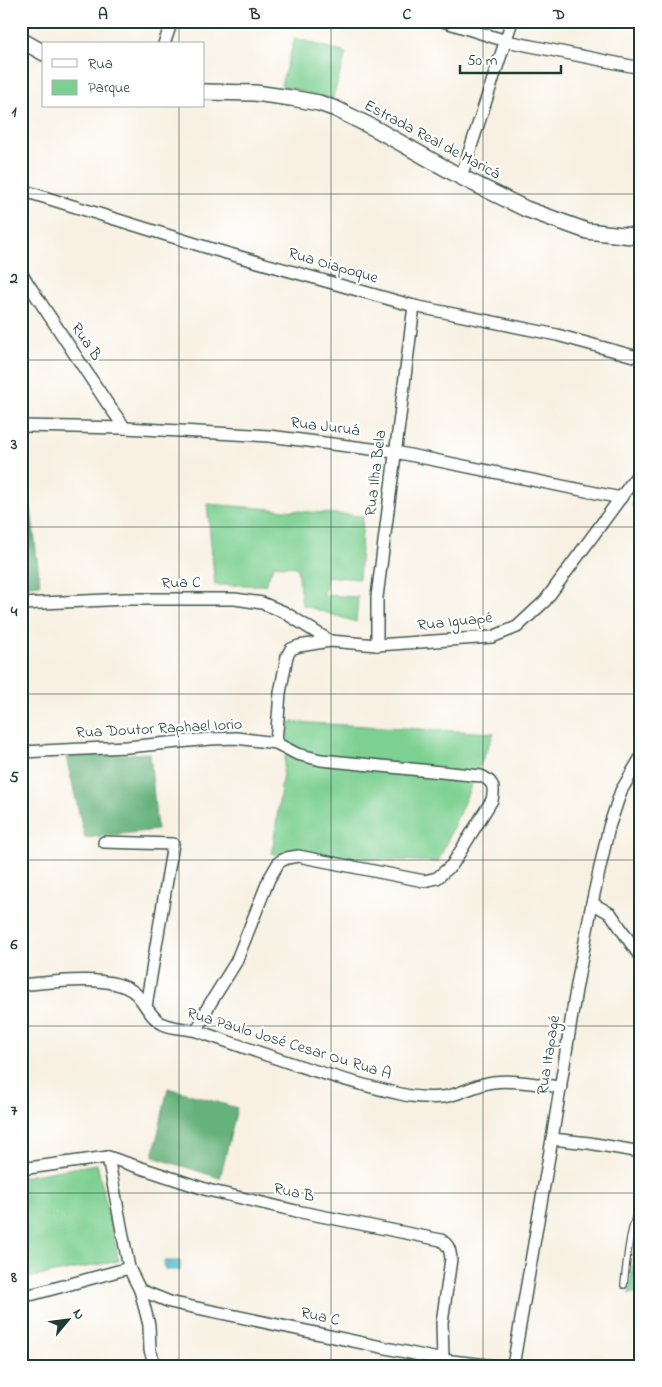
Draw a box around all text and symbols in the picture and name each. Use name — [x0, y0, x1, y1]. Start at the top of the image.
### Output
text: A — [98, 3, 108, 27]
text: B — [249, 3, 261, 27]
text: C — [403, 3, 412, 27]
text: D — [552, 3, 565, 27]
legend — [42, 42, 205, 108]
scale bar — [460, 42, 561, 74]
text: 50 m — [467, 50, 498, 72]
text: Rua — [88, 53, 113, 75]
text: Parque — [88, 77, 130, 99]
street label: Estrada Real de Maricá — [360, 94, 504, 186]
text: 1 — [11, 100, 17, 124]
street label: Rua Oiapoque — [285, 242, 382, 291]
text: 2 — [9, 267, 18, 291]
street label: Rua B — [64, 318, 108, 366]
street label: Rua Juruá — [289, 411, 361, 443]
street label: Rua Ilha Bela — [359, 429, 393, 517]
text: 3 — [10, 433, 18, 457]
street label: Rua C — [161, 571, 201, 595]
text: 4 — [10, 600, 18, 624]
street label: Rua Iguapé — [416, 606, 494, 638]
street label: Rua Doutor Raphael Iorio — [75, 713, 243, 745]
text: 5 — [9, 766, 19, 790]
text: 6 — [9, 933, 18, 957]
street label: Rua Paulo José Cesar Ou Rua A — [184, 1001, 394, 1087]
street label: Rua Itapagé — [531, 1013, 567, 1096]
text: 7 — [11, 1099, 18, 1123]
street label: Rua B — [271, 1177, 317, 1209]
text: 8 — [10, 1266, 17, 1290]
north arrow — [42, 1294, 92, 1344]
street label: Rua C — [298, 1301, 342, 1333]
text: N — [67, 1305, 90, 1324]

